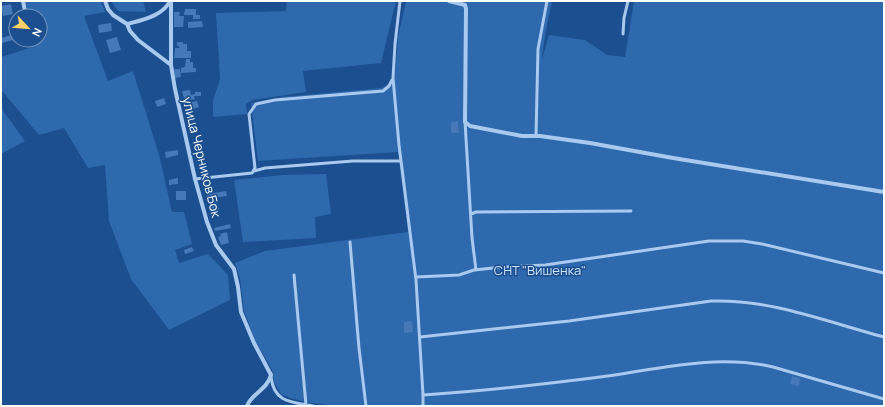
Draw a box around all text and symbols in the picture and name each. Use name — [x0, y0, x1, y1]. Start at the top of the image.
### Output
north arrow — [8, 8, 48, 48]
text: N — [29, 26, 46, 40]
street label: улица Черников Бок — [178, 95, 226, 220]
park label: СНТ "Вишенка" — [494, 261, 586, 279]

